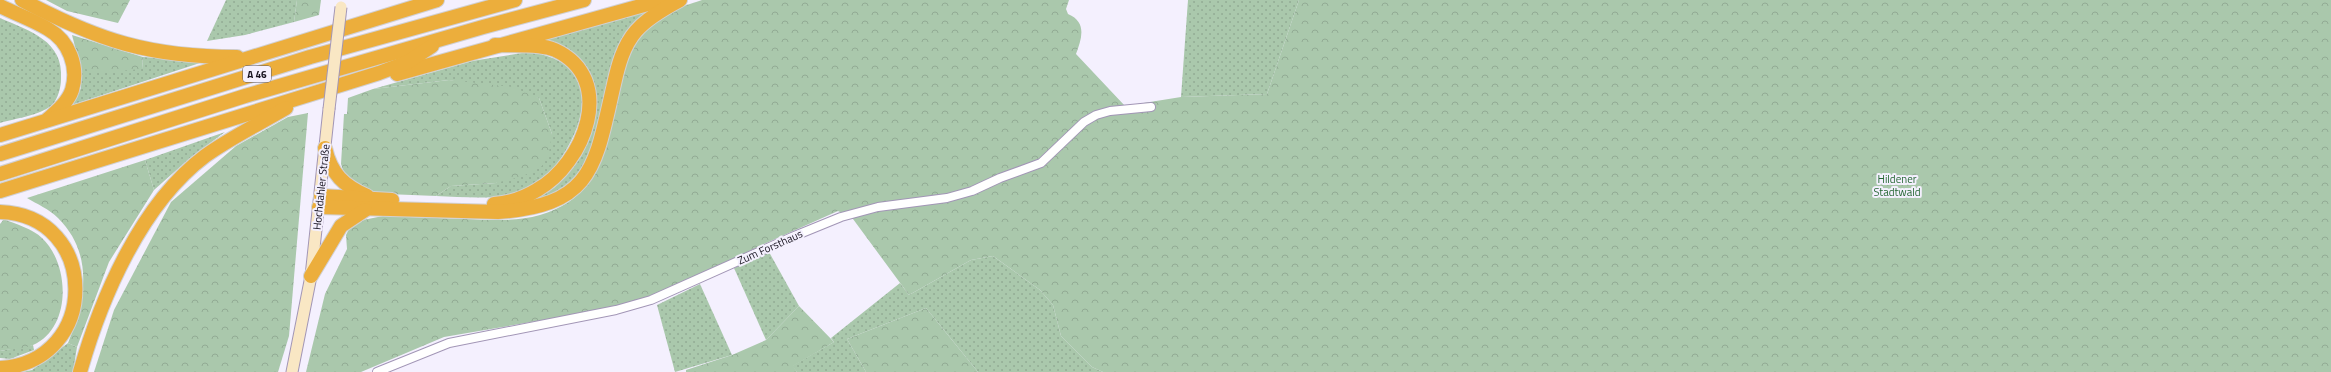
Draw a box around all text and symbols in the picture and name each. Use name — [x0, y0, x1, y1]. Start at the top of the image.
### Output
road number: A 46 — [243, 66, 271, 82]
street label: Hochdahler Straße — [309, 143, 334, 231]
park label: Hildener Stadtwald — [1873, 171, 1921, 200]
street label: Zum Forsthaus — [735, 225, 805, 269]

